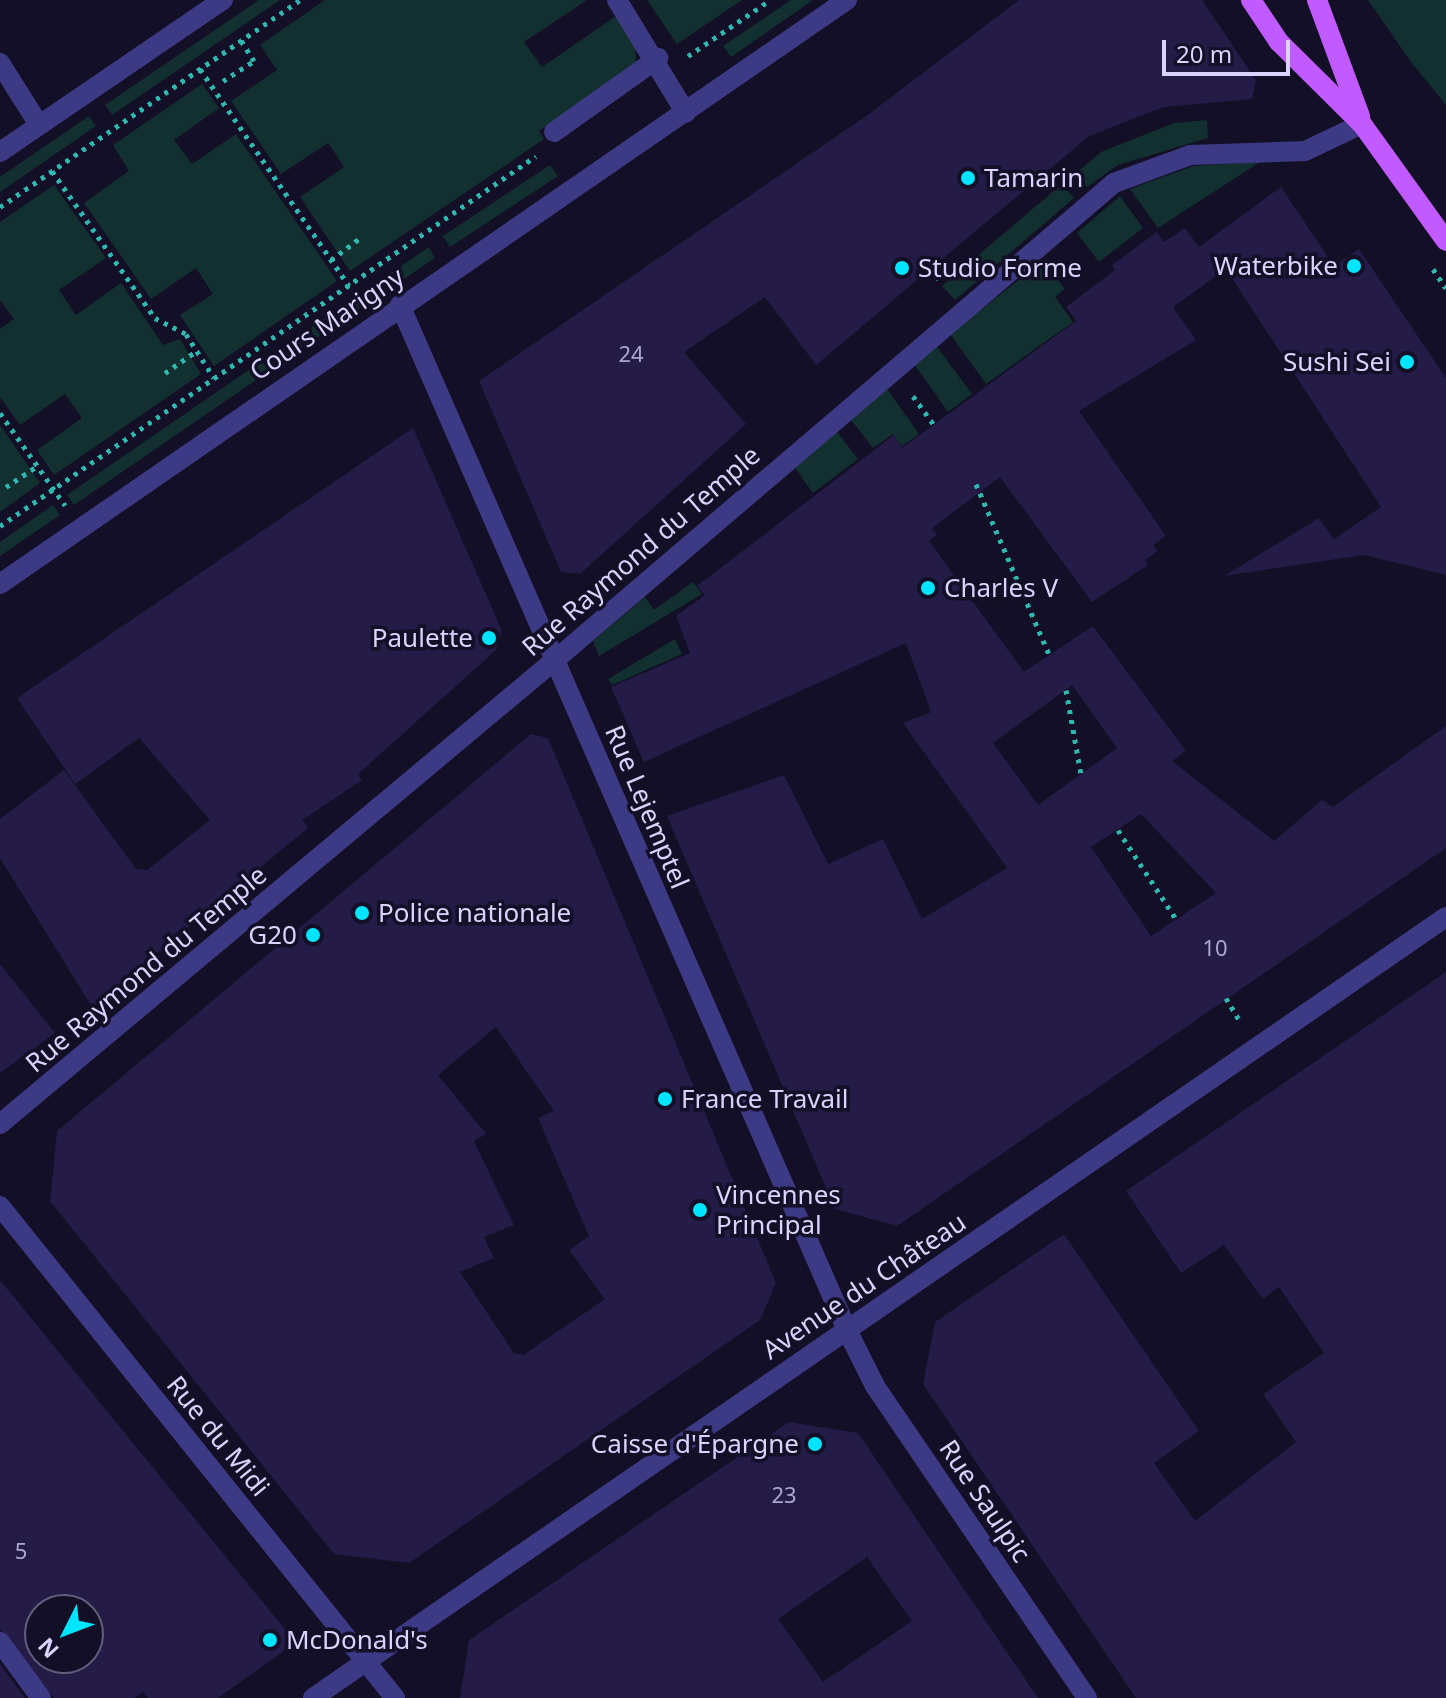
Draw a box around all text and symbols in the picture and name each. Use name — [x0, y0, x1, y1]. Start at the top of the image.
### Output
scale bar — [1166, 24, 1294, 74]
text: 20 m — [1176, 37, 1232, 70]
place label: Tamarin — [984, 162, 1083, 194]
marker: Tamarin — [959, 169, 977, 187]
place label: Waterbike — [1214, 250, 1338, 282]
place label: Studio Forme — [918, 252, 1082, 284]
marker: Waterbike — [1345, 257, 1363, 275]
marker: Studio Forme — [893, 259, 911, 277]
street label: Cours Marigny — [244, 261, 410, 387]
house number: 24 — [618, 341, 644, 367]
place label: Sushi Sei — [1283, 346, 1391, 378]
marker: Sushi Sei — [1398, 353, 1416, 371]
street label: Rue Raymond du Temple — [516, 439, 766, 663]
place label: Charles V — [944, 572, 1058, 604]
marker: Charles V — [919, 579, 937, 597]
place label: Paulette — [372, 622, 473, 654]
marker: Paulette — [480, 629, 498, 647]
street label: Rue Lejemptel — [599, 721, 695, 893]
street label: Rue Raymond du Temple — [19, 859, 273, 1079]
place label: Police nationale — [378, 897, 571, 929]
marker: Police nationale — [353, 904, 371, 922]
place label: G20 — [248, 919, 297, 951]
marker: G20 — [304, 926, 322, 944]
house number: 10 — [1202, 935, 1228, 961]
place label: France Travail — [681, 1083, 848, 1115]
marker: France Travail — [656, 1090, 674, 1108]
place label: Vincennes Principal — [716, 1179, 841, 1240]
marker: Vincennes Principal — [691, 1201, 709, 1219]
street label: Avenue du Château — [756, 1206, 972, 1366]
street label: Rue du Midi — [160, 1370, 276, 1502]
place label: Caisse d'Épargne — [591, 1428, 799, 1460]
street label: Rue Saulpic — [933, 1434, 1037, 1568]
marker: Caisse d'Épargne — [806, 1435, 824, 1453]
house number: 23 — [771, 1482, 797, 1508]
house number: 5 — [15, 1538, 27, 1564]
north arrow — [24, 1594, 104, 1674]
place label: McDonald's — [286, 1624, 428, 1656]
marker: McDonald's — [261, 1631, 279, 1649]
text: N — [31, 1632, 65, 1665]

